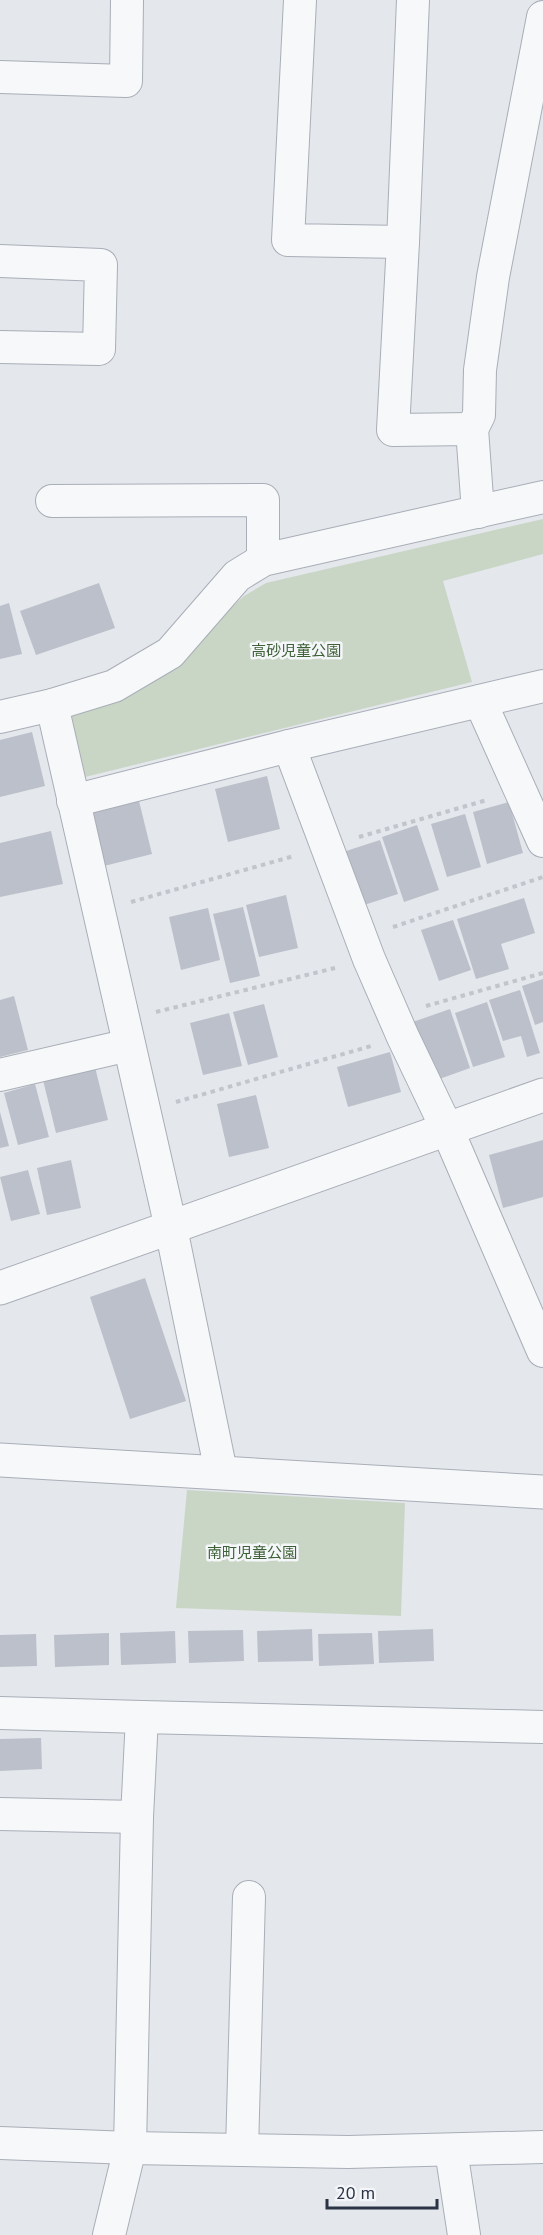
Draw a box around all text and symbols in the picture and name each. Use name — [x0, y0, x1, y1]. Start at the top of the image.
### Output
park label: 高砂児童公園 — [251, 641, 341, 660]
park label: 南町児童公園 — [207, 1543, 297, 1562]
scale bar — [327, 2172, 436, 2210]
text: 20 m — [336, 2181, 375, 2204]

